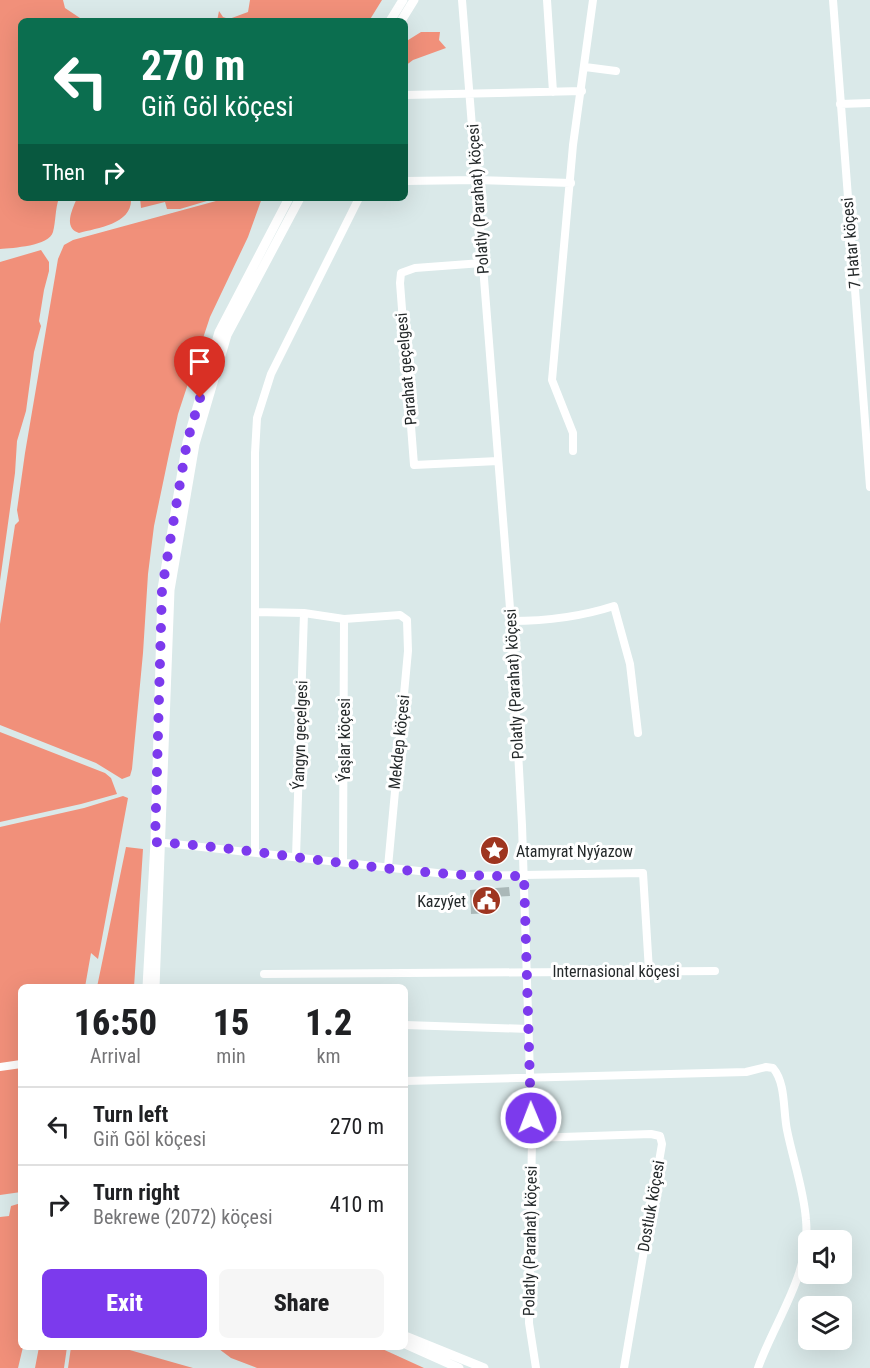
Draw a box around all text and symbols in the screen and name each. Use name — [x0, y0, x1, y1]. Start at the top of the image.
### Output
text: 270 m — [141, 41, 246, 90]
icon: left — [42, 42, 120, 120]
text: Giň Göl köçesi — [141, 91, 294, 123]
street label: Polatly (Parahat) köçesi — [463, 123, 493, 275]
icon: right — [97, 156, 130, 189]
text: Then — [42, 160, 85, 185]
street label: 7 Hatar köçesi — [838, 197, 864, 289]
street label: Parahat geçelgesi — [392, 312, 420, 426]
pin — [174, 336, 225, 398]
icon: arrive — [183, 345, 216, 378]
street label: Polatly (Parahat) köçesi — [501, 608, 527, 760]
street label: Ýangyn geçelgesi — [289, 680, 311, 790]
street label: Mekdep köçesi — [385, 694, 413, 790]
street label: Ýaşlar köçesi — [335, 698, 354, 782]
place icon: Atamyrat Nyýazow — [479, 835, 511, 867]
place label: Atamyrat Nyýazow — [516, 842, 633, 861]
public building icon: Kazyýet — [471, 885, 503, 917]
place label: Kazyýet — [417, 892, 466, 911]
street label: Internasional köçesi — [552, 962, 680, 981]
text: 16:50 — [74, 1002, 157, 1044]
text: 15 — [213, 1002, 249, 1044]
text: 1.2 — [305, 1002, 352, 1044]
text: Arrival — [90, 1044, 141, 1068]
text: min — [216, 1044, 246, 1068]
text: km — [317, 1044, 341, 1068]
position arrow — [499, 1086, 563, 1150]
text: Turn left — [93, 1102, 168, 1127]
icon: left — [42, 1110, 75, 1143]
text: 270 m — [330, 1114, 384, 1139]
text: Giň Göl köçesi — [93, 1127, 206, 1151]
street label: Dostluk köçesi — [634, 1159, 668, 1253]
street label: Polatly (Parahat) köçesi — [519, 1166, 541, 1316]
text: Turn right — [93, 1180, 180, 1205]
icon: right — [42, 1188, 75, 1221]
text: 410 m — [330, 1192, 384, 1217]
text: Bekrewe (2072) köçesi — [93, 1205, 273, 1229]
map controls — [798, 1230, 852, 1350]
button: sound — [798, 1230, 852, 1284]
button: Exit — [42, 1269, 207, 1338]
button: Share — [219, 1269, 384, 1338]
button: layers — [798, 1296, 852, 1350]

